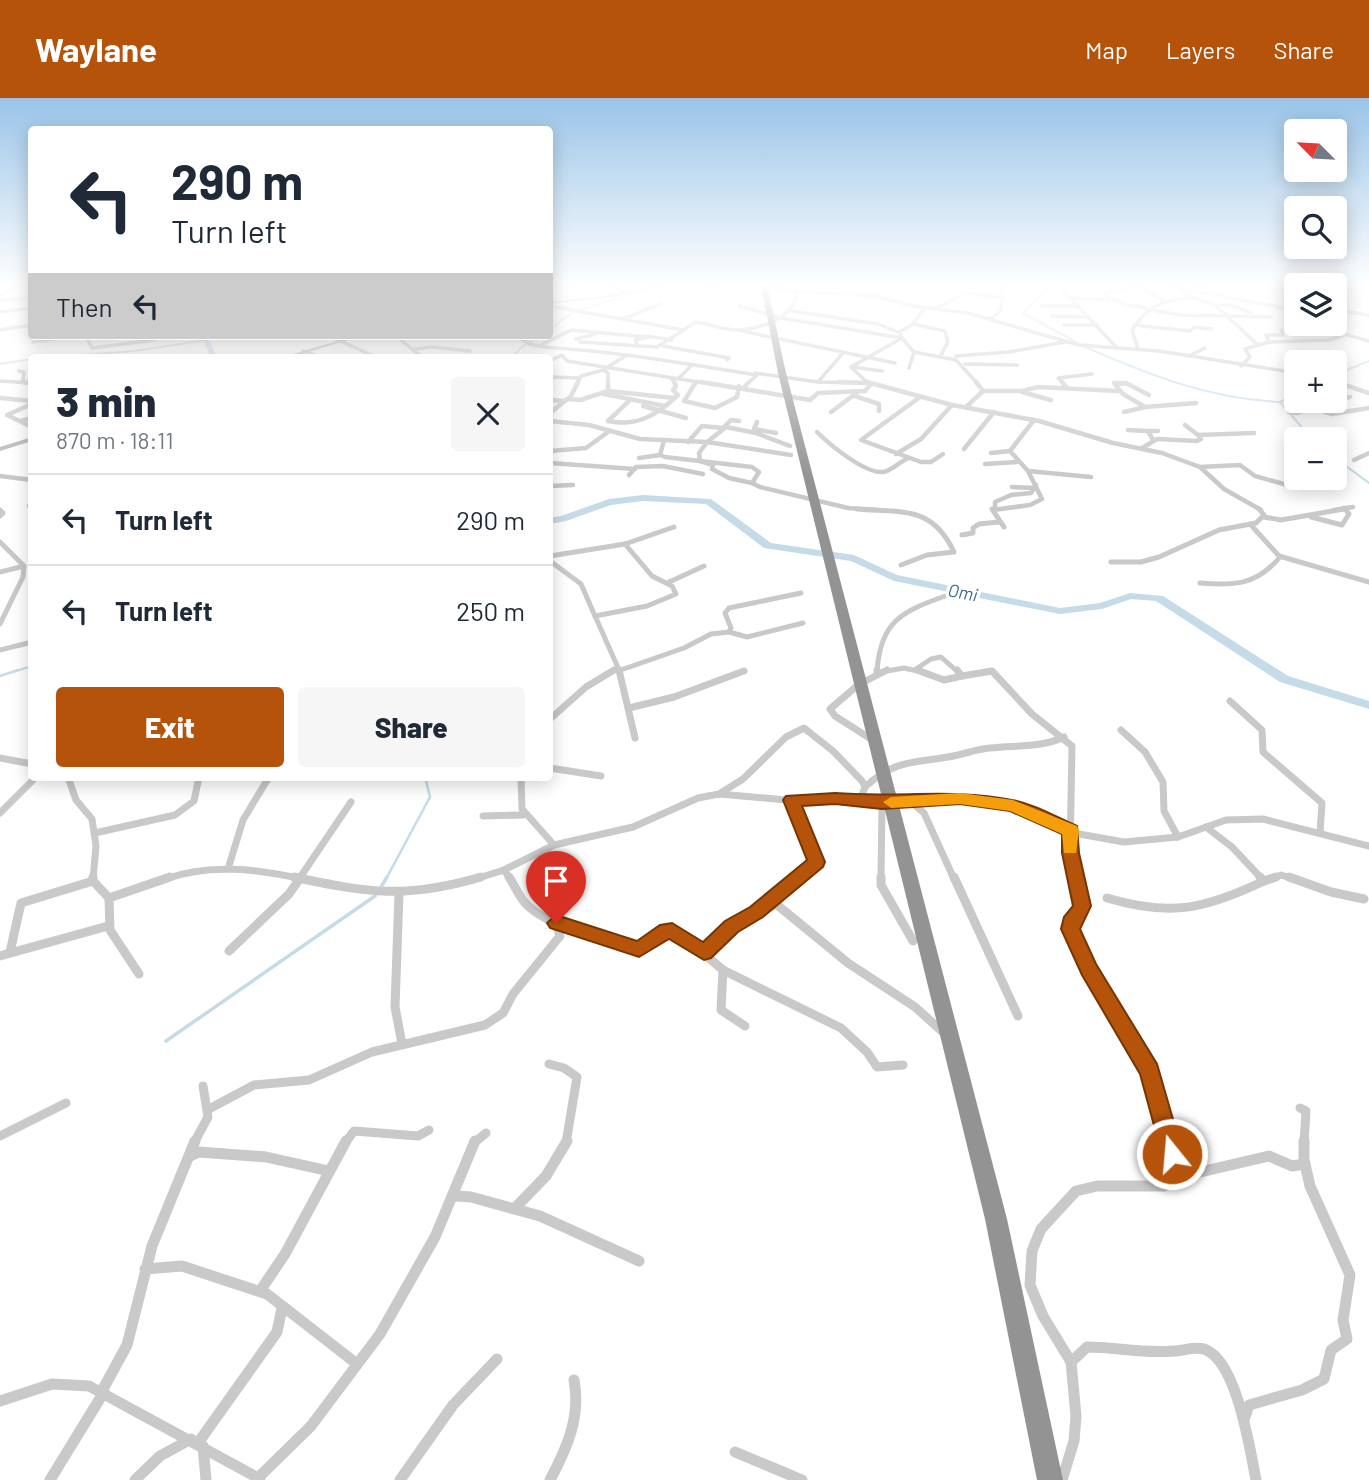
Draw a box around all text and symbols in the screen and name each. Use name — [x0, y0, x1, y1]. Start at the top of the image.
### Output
text: Waylane — [35, 29, 157, 69]
text: Map — [1085, 35, 1128, 64]
text: Layers — [1166, 35, 1235, 64]
text: Share — [1273, 35, 1334, 64]
north arrow — [1284, 119, 1348, 182]
map controls — [1284, 119, 1347, 490]
text: 290 m — [171, 151, 303, 210]
icon: left — [56, 154, 147, 245]
button: search — [1284, 196, 1347, 259]
text: Turn left — [171, 211, 288, 249]
button: layers — [1284, 273, 1347, 336]
icon: left — [127, 287, 165, 325]
text: Then — [56, 291, 113, 322]
button: + — [1284, 350, 1347, 413]
text: 3 min — [56, 375, 156, 425]
button: close — [451, 377, 525, 451]
text: 870 m · 18:11 — [56, 426, 174, 454]
button: − — [1284, 427, 1347, 490]
icon: left — [56, 501, 94, 539]
text: Turn left — [115, 504, 213, 535]
text: 290 m — [456, 504, 525, 535]
water label: Omi — [946, 578, 980, 606]
icon: left — [56, 592, 94, 630]
text: Turn left — [115, 595, 213, 626]
text: 250 m — [456, 595, 525, 626]
button: Exit — [56, 687, 284, 767]
button: Share — [298, 687, 525, 767]
pin — [526, 851, 586, 923]
icon: arrive — [537, 862, 575, 900]
position arrow — [1135, 1117, 1209, 1191]

